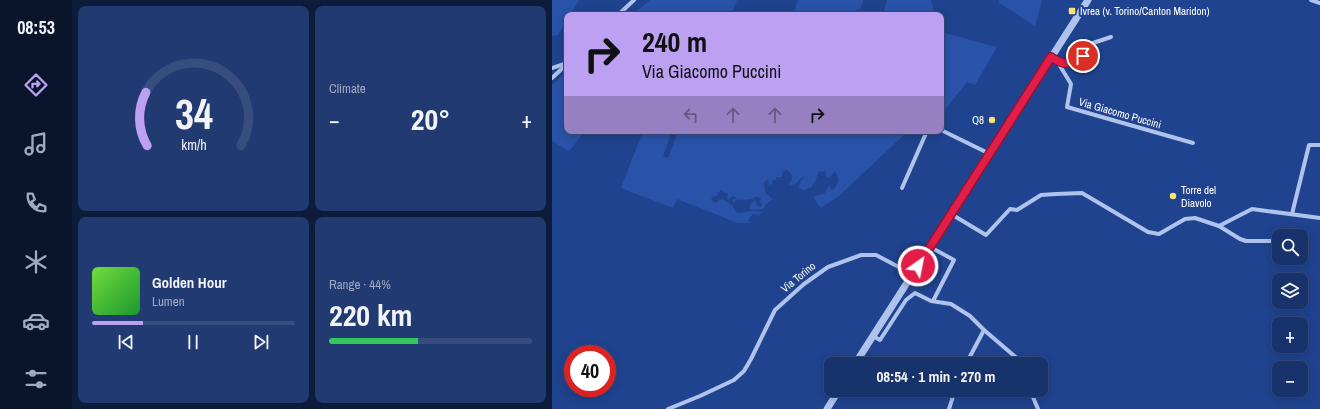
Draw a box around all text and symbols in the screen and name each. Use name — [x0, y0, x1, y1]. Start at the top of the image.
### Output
place label: Ivrea (v. Torino/Canton Maridon) — [1080, 4, 1210, 18]
marker: Ivrea (v. Torino/Canton Maridon) — [1067, 6, 1077, 16]
text: 08:53 — [17, 15, 55, 40]
text: 240 m — [642, 23, 707, 61]
icon: right — [576, 28, 628, 80]
pin — [1066, 39, 1100, 73]
icon: arrive — [1072, 45, 1094, 67]
text: Via Giacomo Puccini — [642, 59, 781, 84]
icon: directions — [22, 71, 50, 99]
text: Climate — [329, 80, 366, 97]
text: 34 — [175, 86, 212, 142]
street label: Via Giacomo Puccini — [1077, 95, 1163, 131]
text: 20° — [411, 99, 450, 139]
icon: left — [680, 104, 702, 126]
icon: ahead — [722, 104, 744, 126]
icon: ahead — [764, 104, 786, 126]
icon: right — [806, 104, 828, 126]
text: − — [329, 105, 340, 135]
text: + — [521, 105, 532, 135]
place label: Q8 — [972, 113, 984, 127]
marker: Q8 — [987, 115, 997, 125]
icon: music — [22, 130, 50, 158]
text: km/h — [181, 135, 206, 154]
place label: Torre del Diavolo — [1181, 183, 1216, 210]
icon: phone — [22, 189, 50, 217]
marker: Torre del Diavolo — [1168, 191, 1178, 201]
map controls — [1272, 229, 1308, 397]
button: search — [1272, 229, 1308, 265]
position arrow — [897, 245, 939, 287]
icon: climate — [22, 248, 50, 276]
street label: Via Torino — [778, 259, 818, 295]
text: Golden Hour — [152, 272, 227, 293]
button: layers — [1272, 273, 1308, 309]
text: Range · 44% — [329, 276, 391, 293]
text: Lumen — [152, 293, 185, 310]
text: 220 km — [329, 295, 412, 335]
icon: car — [22, 307, 50, 335]
button: + — [1272, 317, 1308, 353]
icon: previous — [115, 331, 137, 353]
icon: pause — [182, 331, 204, 353]
icon: next — [250, 331, 272, 353]
speed limit sign: 40 — [564, 345, 616, 397]
button: − — [1272, 361, 1308, 397]
icon: filters — [22, 365, 50, 393]
text: 08:54 · 1 min · 270 m — [877, 366, 995, 387]

